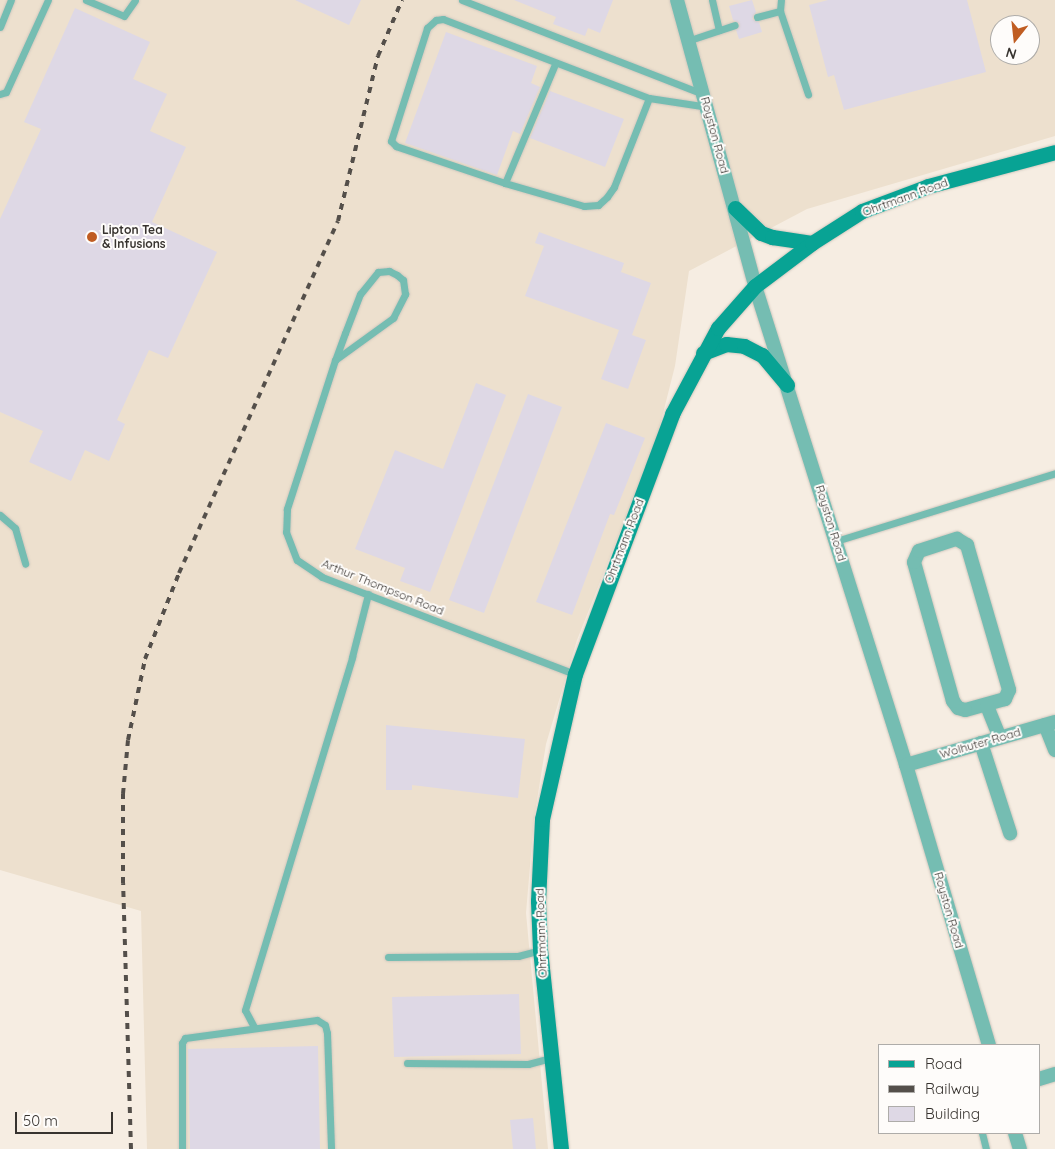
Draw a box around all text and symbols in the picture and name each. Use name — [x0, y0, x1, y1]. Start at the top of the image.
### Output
north arrow — [990, 15, 1040, 65]
text: N — [1004, 43, 1019, 64]
street label: Royston Road — [698, 95, 732, 175]
street label: Ohrtmann Road — [860, 175, 950, 219]
place label: Lipton Tea & Infusions — [102, 223, 166, 251]
marker: Lipton Tea & Infusions — [86, 231, 98, 243]
street label: Royston Road — [813, 483, 849, 563]
street label: Ohrtmann Road — [601, 496, 647, 586]
street label: Arthur Thompson Road — [320, 556, 446, 618]
street label: Wolhuter Road — [938, 725, 1022, 761]
street label: Royston Road — [931, 870, 967, 950]
street label: Ohrtmann Road — [532, 888, 550, 978]
legend — [878, 1044, 1040, 1134]
text: Road — [925, 1054, 962, 1073]
text: Railway — [925, 1079, 980, 1098]
scale bar — [18, 1102, 115, 1134]
text: Building — [925, 1104, 980, 1123]
text: 50 m — [23, 1111, 58, 1130]

